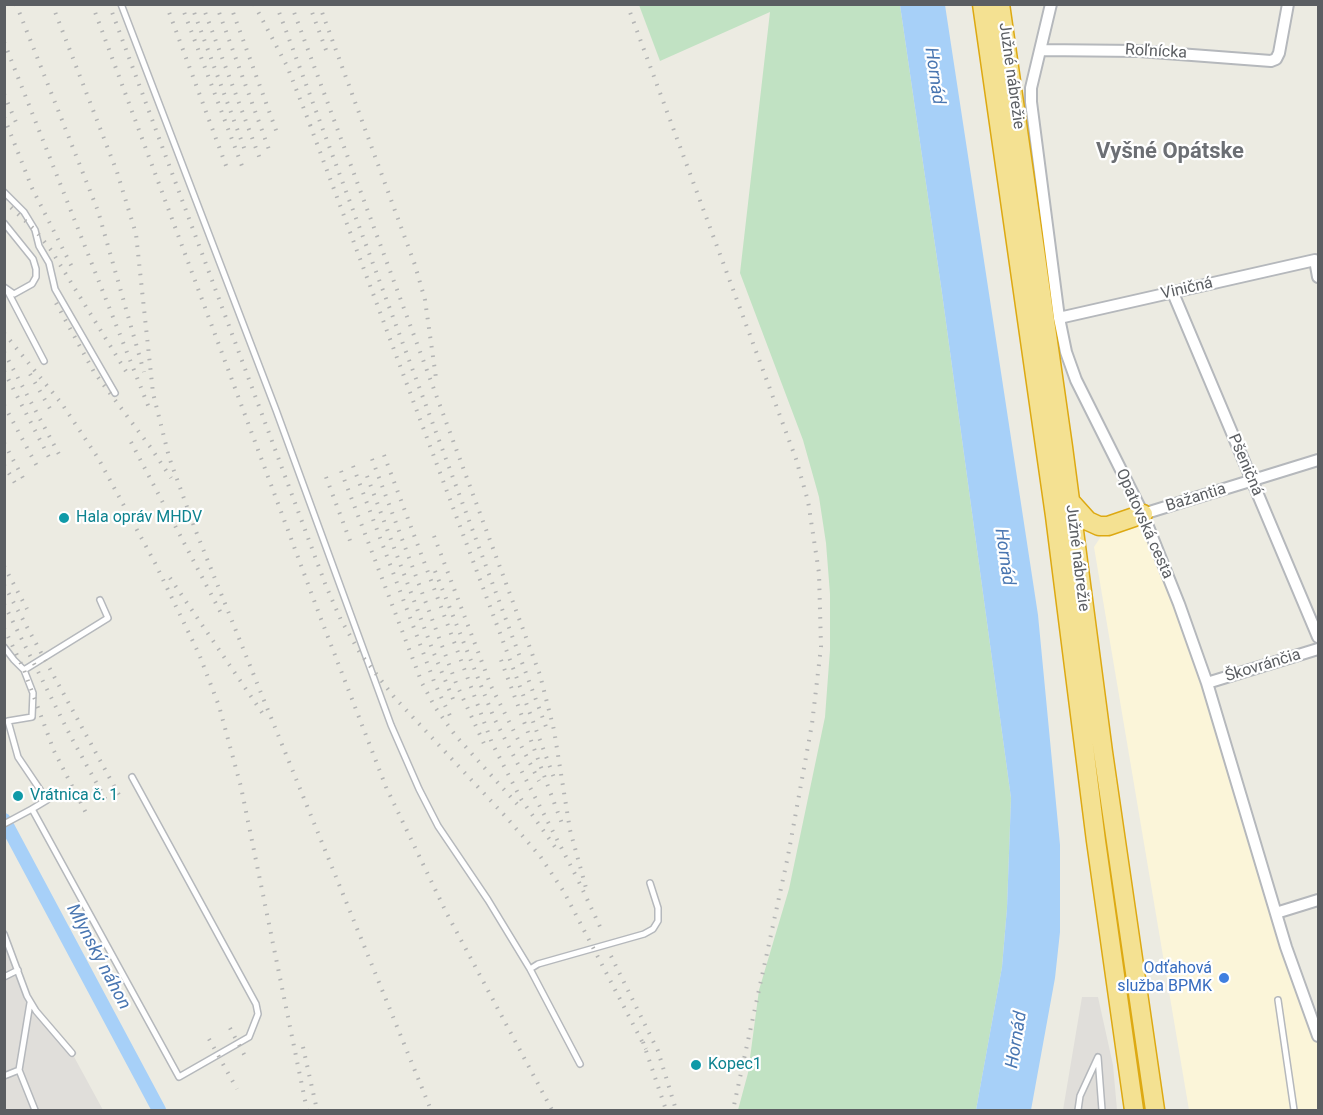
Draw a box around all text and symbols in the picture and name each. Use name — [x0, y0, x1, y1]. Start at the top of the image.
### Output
street label: Južné nábrežie — [994, 21, 1028, 131]
street label: Roľnícka — [1125, 41, 1187, 63]
water label: Hornád — [919, 46, 949, 106]
district label: Vyšné Opátske — [1096, 139, 1244, 165]
street label: Viničná — [1159, 274, 1215, 304]
street label: Pšeničná — [1223, 431, 1267, 499]
street label: Opatovská cesta — [1111, 466, 1177, 582]
street label: Bažantia — [1164, 480, 1228, 516]
street label: Južné nábrežie — [1061, 503, 1093, 613]
place label: Hala opráv MHDV — [76, 508, 202, 528]
marker: Hala opráv MHDV — [57, 511, 71, 525]
water label: Hornád — [989, 527, 1019, 587]
street label: Škovránčia — [1223, 645, 1303, 687]
place label: Vrátnica č. 1 — [30, 786, 118, 806]
marker: Vrátnica č. 1 — [11, 789, 25, 803]
water label: Mlynský náhon — [61, 901, 135, 1013]
place label: Odťahová služba BPMK — [1117, 959, 1212, 997]
marker: Odťahová služba BPMK — [1217, 971, 1231, 985]
water label: Hornád — [1002, 1010, 1032, 1070]
place label: Kopec1 — [708, 1055, 762, 1075]
marker: Kopec1 — [689, 1058, 703, 1072]

